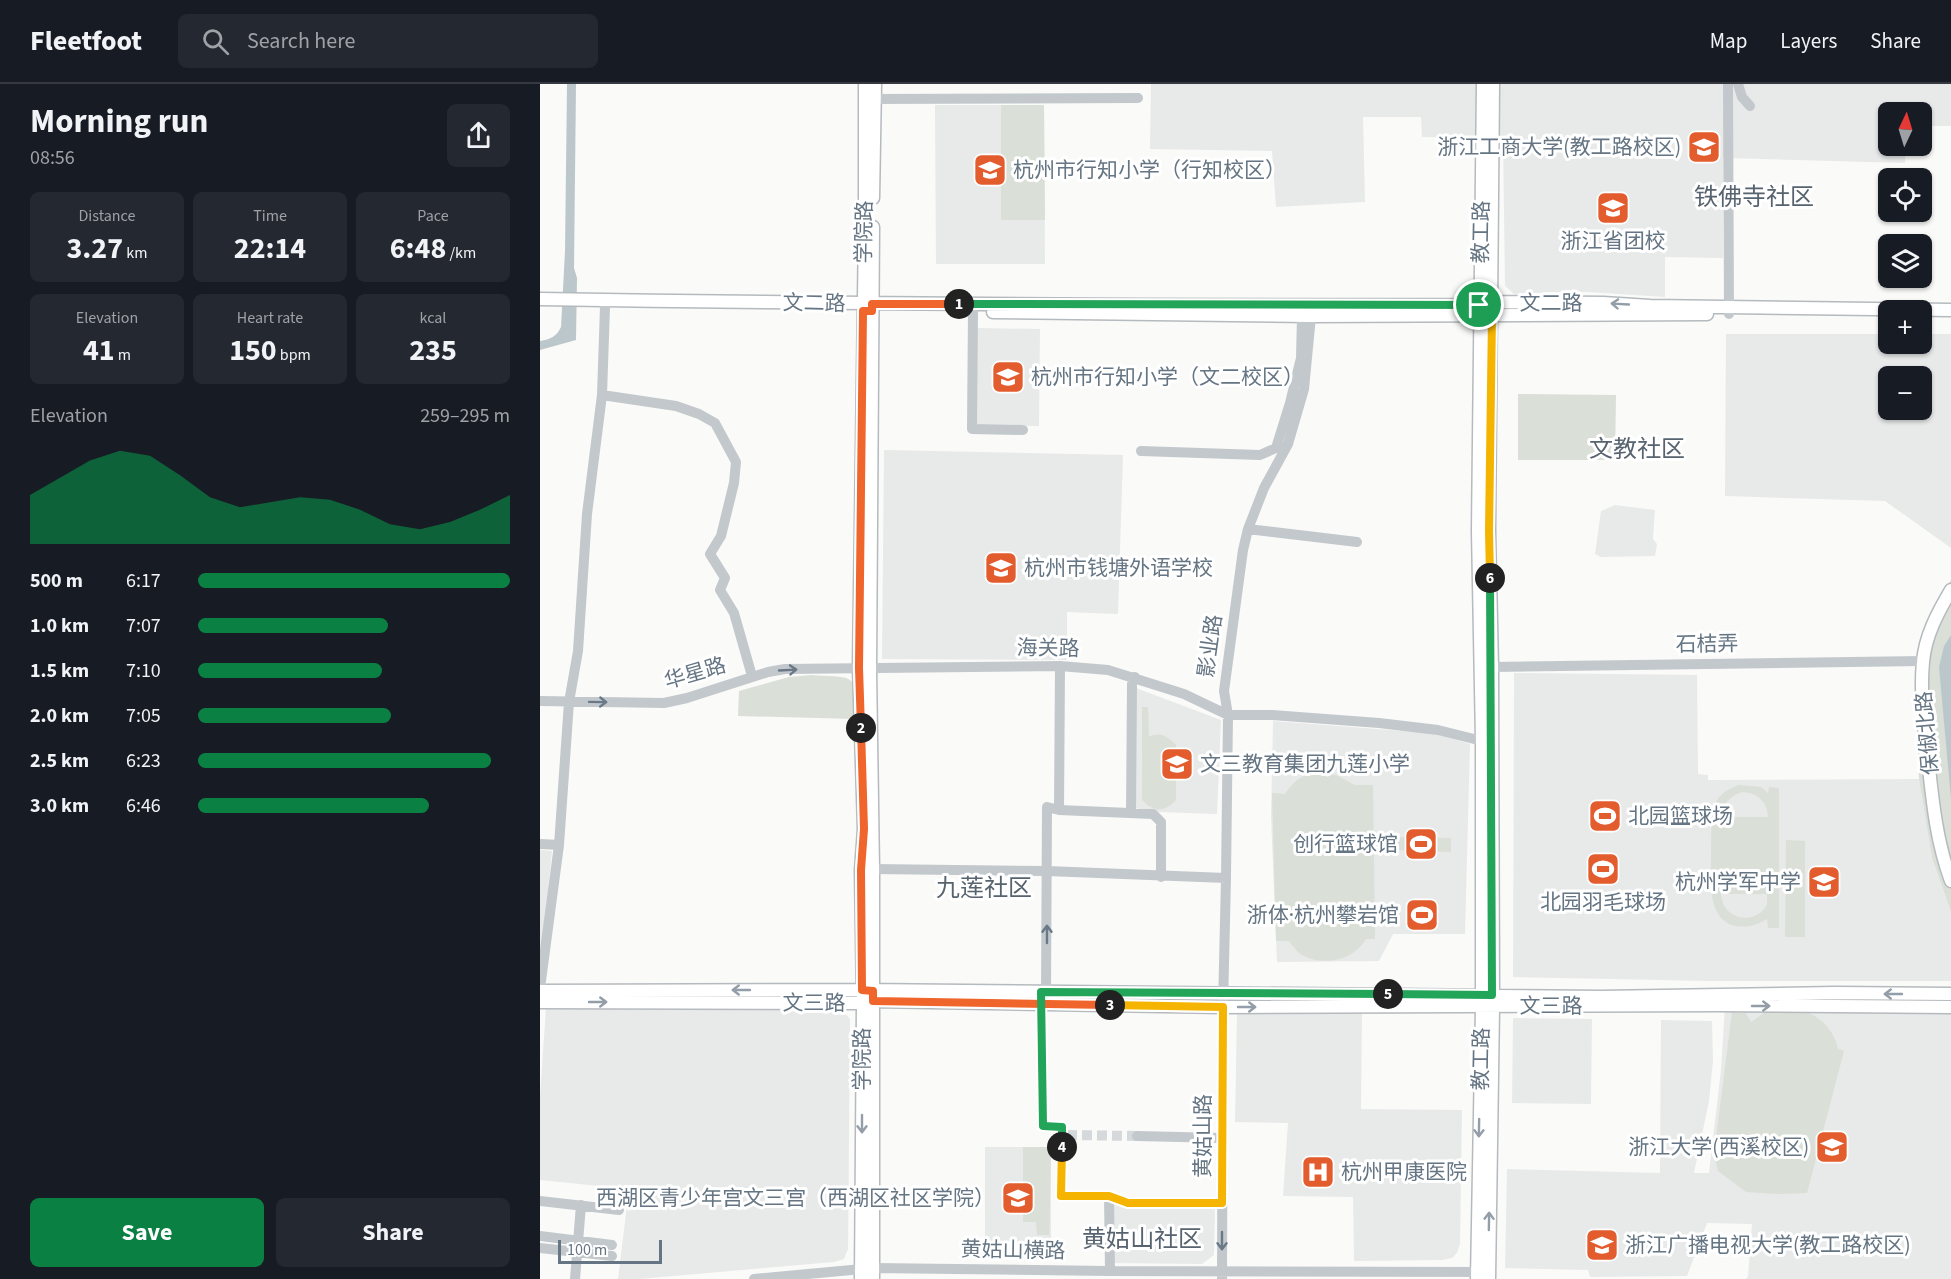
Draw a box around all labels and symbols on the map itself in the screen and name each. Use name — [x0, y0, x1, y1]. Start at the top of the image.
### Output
north arrow — [1878, 102, 1932, 156]
school or university icon: 浙江工商大学(教工路校区) — [1686, 129, 1722, 165]
place label: 浙江工商大学(教工路校区) — [1437, 132, 1681, 162]
school or university icon: 杭州市行知小学（行知校区） — [972, 152, 1008, 188]
place label: 杭州市行知小学（行知校区） — [1013, 155, 1286, 185]
district label: 铁佛寺社区 — [1694, 180, 1814, 215]
school or university icon: 浙江省团校 — [1595, 190, 1631, 226]
street label: 学院路 — [848, 200, 880, 264]
street label: 教工路 — [1465, 200, 1497, 264]
place label: 浙江省团校 — [1561, 226, 1666, 256]
pin — [1453, 279, 1504, 330]
street label: 文二路 — [782, 287, 846, 319]
street label: 文二路 — [1520, 288, 1583, 318]
pin: 1 — [944, 289, 974, 319]
one-way arrow — [1610, 298, 1630, 309]
school or university icon: 杭州市行知小学（文二校区） — [990, 359, 1026, 395]
place label: 杭州市行知小学（文二校区） — [1031, 362, 1304, 392]
district label: 文教社区 — [1589, 432, 1685, 467]
school or university icon: 杭州市钱塘外语学校 — [983, 550, 1019, 586]
place label: 杭州市钱塘外语学校 — [1024, 553, 1213, 583]
pin: 6 — [1475, 563, 1505, 593]
street label: 影业路 — [1191, 613, 1229, 679]
street label: 石桔弄 — [1675, 628, 1739, 660]
street label: 海关路 — [1016, 632, 1080, 664]
street label: 华星路 — [661, 650, 729, 696]
one-way arrow — [778, 664, 798, 675]
street label: 保俶北路 — [1908, 690, 1946, 776]
one-way arrow — [588, 696, 608, 708]
pin: 2 — [846, 713, 876, 743]
school or university icon: 文三教育集团九莲小学 — [1159, 746, 1195, 782]
place label: 文三教育集团九莲小学 — [1200, 749, 1410, 779]
sports icon: 北园篮球场 — [1587, 798, 1623, 834]
place label: 北园篮球场 — [1628, 801, 1733, 831]
sports icon: 创行篮球馆 — [1403, 826, 1439, 862]
place label: 创行篮球馆 — [1293, 829, 1398, 859]
sports icon: 北园羽毛球场 — [1585, 851, 1621, 887]
school or university icon: 杭州学军中学 — [1806, 864, 1842, 900]
place label: 杭州学军中学 — [1675, 867, 1801, 897]
district label: 九莲社区 — [936, 871, 1032, 906]
place label: 北园羽毛球场 — [1540, 887, 1666, 917]
sports icon: 浙体·杭州攀岩馆 — [1404, 897, 1440, 933]
place label: 浙体·杭州攀岩馆 — [1247, 900, 1399, 930]
one-way arrow — [1041, 925, 1053, 945]
pin: 5 — [1373, 979, 1403, 1009]
one-way arrow — [731, 984, 751, 996]
street label: 文三路 — [783, 988, 846, 1018]
one-way arrow — [1883, 988, 1903, 1000]
pin: 3 — [1095, 990, 1125, 1020]
street label: 文三路 — [1520, 991, 1583, 1021]
one-way arrow — [588, 996, 608, 1008]
one-way arrow — [1750, 1000, 1770, 1012]
one-way arrow — [1236, 1001, 1256, 1012]
street label: 教工路 — [1465, 1027, 1497, 1091]
street label: 学院路 — [847, 1028, 877, 1091]
street label: 黄姑山路 — [1188, 1094, 1218, 1178]
one-way arrow — [856, 1114, 868, 1134]
one-way arrow — [1474, 1117, 1485, 1137]
school or university icon: 浙江大学(西溪校区) — [1814, 1129, 1850, 1165]
pin: 4 — [1047, 1132, 1077, 1162]
place label: 浙江大学(西溪校区) — [1628, 1132, 1809, 1162]
hospital icon: 杭州甲康医院 — [1300, 1154, 1336, 1190]
place label: 杭州甲康医院 — [1341, 1157, 1467, 1187]
school or university icon: 西湖区青少年宫文三宫（西湖区社区学院） — [1000, 1180, 1036, 1216]
place label: 西湖区青少年宫文三宫（西湖区社区学院） — [596, 1183, 995, 1213]
one-way arrow — [1484, 1211, 1495, 1231]
district label: 黄姑山社区 — [1082, 1222, 1202, 1257]
school or university icon: 浙江广播电视大学(教工路校区) — [1584, 1227, 1620, 1263]
place label: 浙江广播电视大学(教工路校区) — [1625, 1230, 1911, 1260]
one-way arrow — [1216, 1231, 1228, 1251]
street label: 黄姑山横路 — [960, 1234, 1066, 1266]
scale bar — [558, 1237, 662, 1264]

